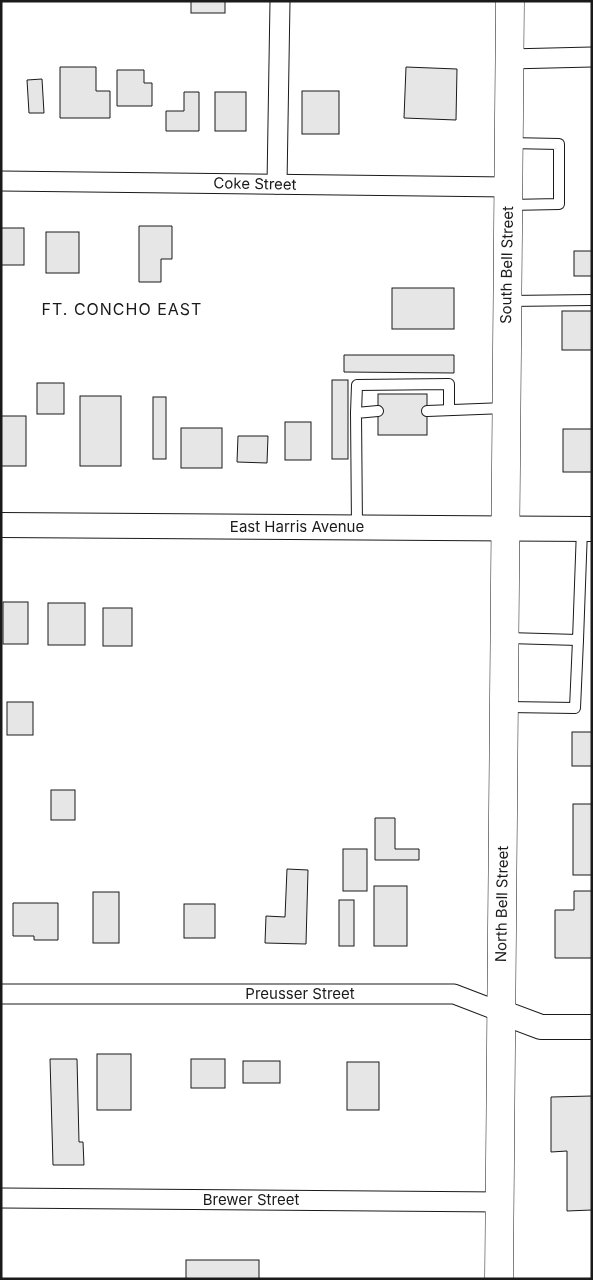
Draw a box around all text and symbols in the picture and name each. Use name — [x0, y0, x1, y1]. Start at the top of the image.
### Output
street label: Coke Street — [213, 173, 297, 194]
street label: South Bell Street — [496, 206, 517, 324]
district label: FT. CONCHO EAST — [42, 299, 202, 319]
street label: East Harris Avenue — [230, 517, 364, 536]
street label: North Bell Street — [491, 845, 512, 962]
street label: Preusser Street — [245, 984, 355, 1003]
street label: Brewer Street — [203, 1190, 299, 1209]

